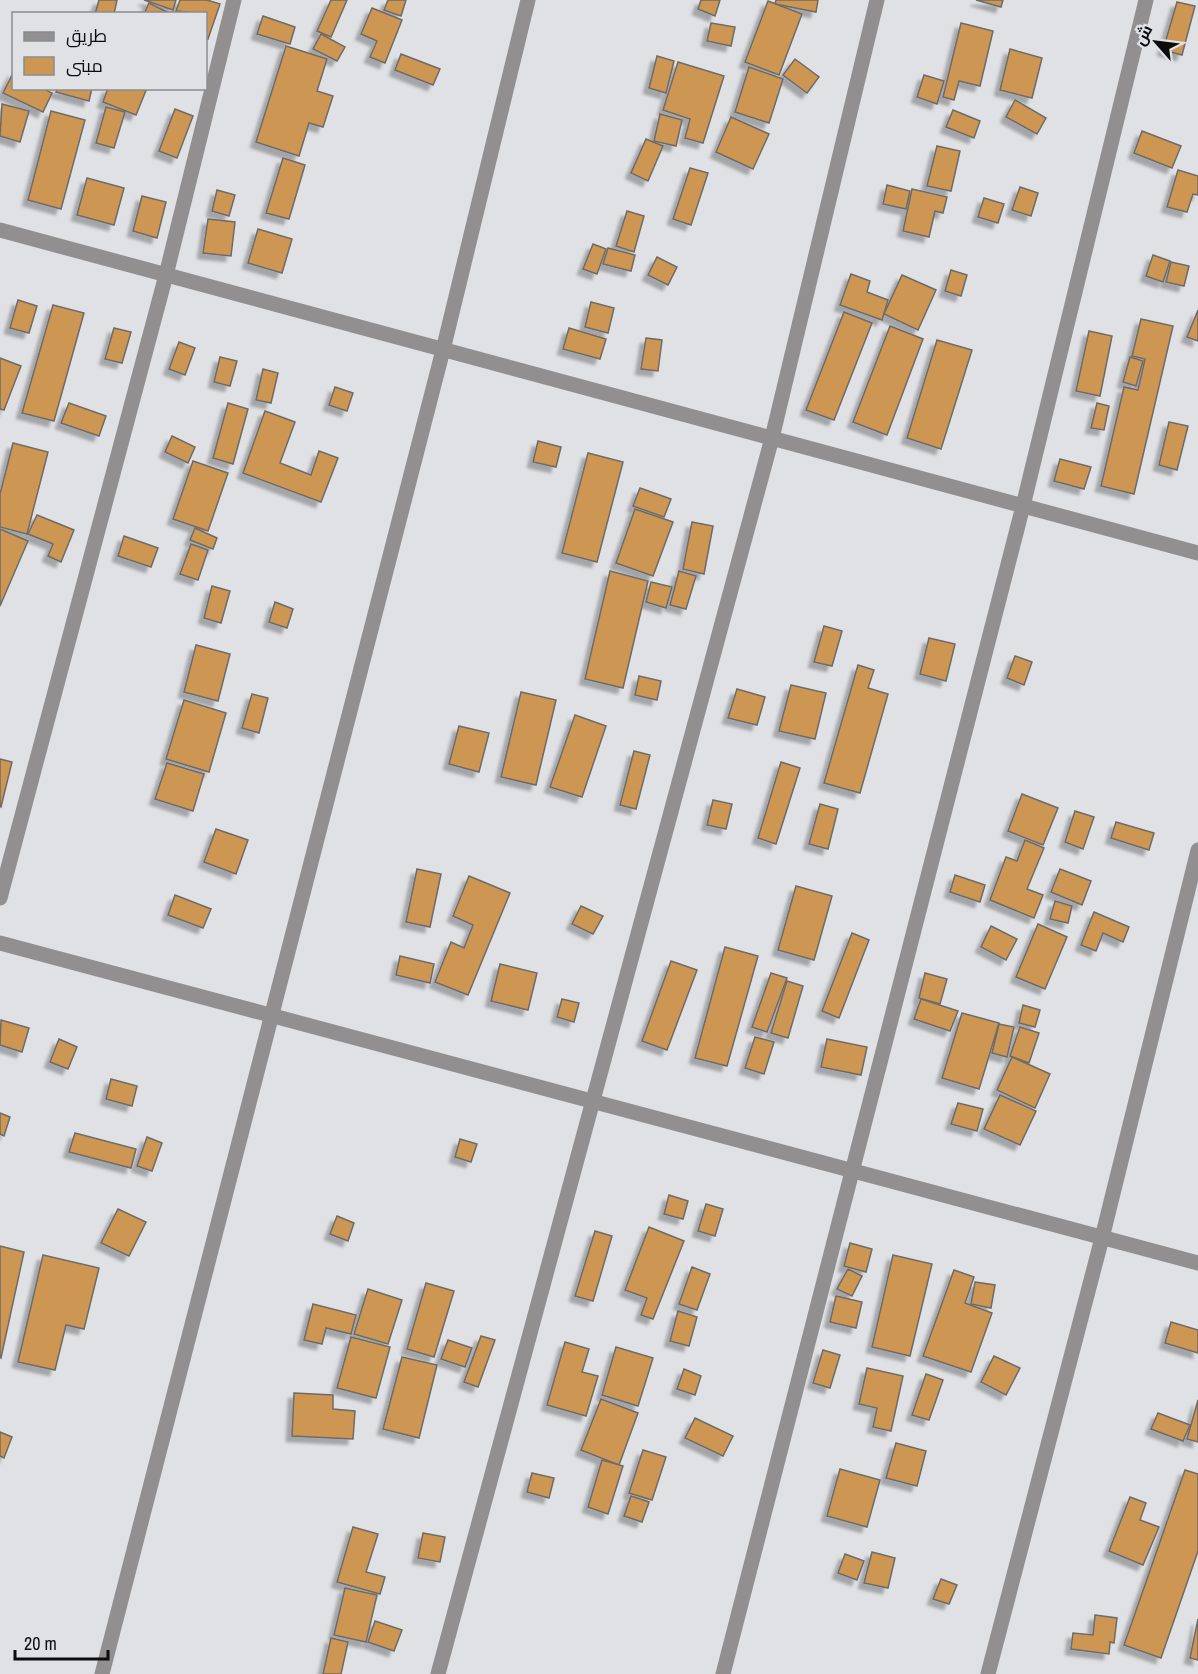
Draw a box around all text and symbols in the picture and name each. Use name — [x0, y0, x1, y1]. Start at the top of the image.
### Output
legend — [12, 12, 207, 90]
north arrow — [1126, 12, 1186, 72]
text: ش — [1128, 21, 1157, 49]
text: طريق — [66, 23, 107, 48]
text: مبنى — [66, 53, 103, 78]
scale bar — [15, 1623, 108, 1661]
text: 20 m — [24, 1631, 57, 1656]

